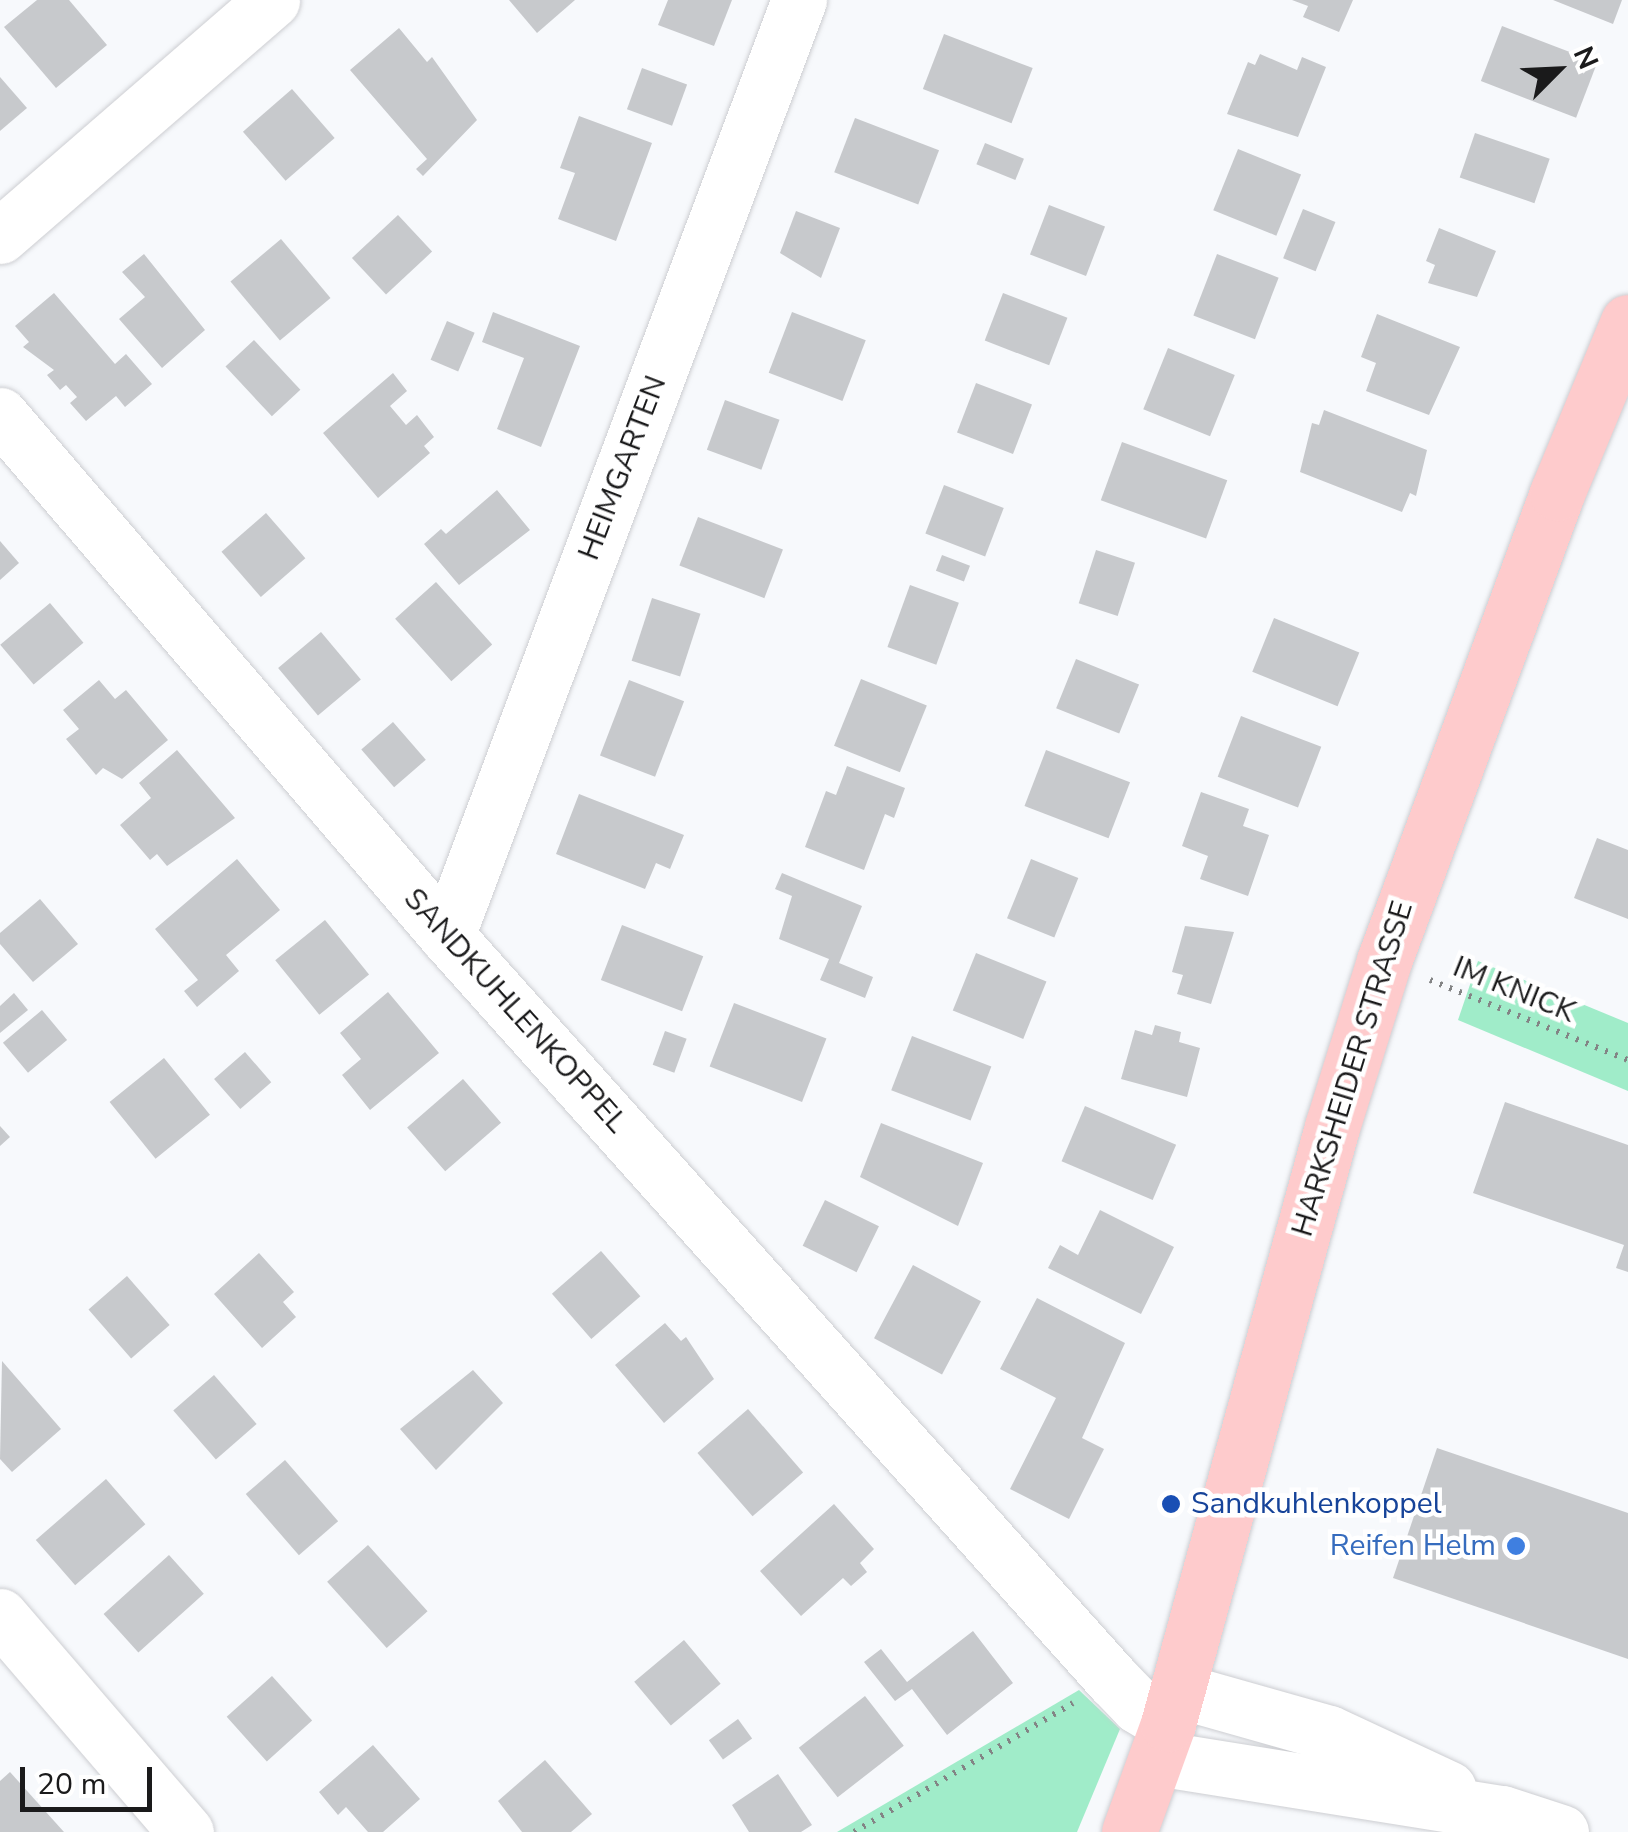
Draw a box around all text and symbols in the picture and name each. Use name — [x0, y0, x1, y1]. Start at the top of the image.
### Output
north arrow — [1508, 20, 1608, 120]
text: N — [1564, 40, 1607, 75]
street label: HEIMGARTEN — [571, 371, 675, 565]
street label: SANDKUHLENKOPPEL — [396, 881, 634, 1141]
street label: HARKSHEIDER STRASSE — [1285, 897, 1421, 1241]
street label: IM KNICK — [1448, 949, 1580, 1031]
place label: Sandkuhlenkoppel — [1191, 1486, 1442, 1522]
marker: Sandkuhlenkoppel — [1160, 1493, 1182, 1515]
place label: Reifen Helm — [1330, 1528, 1496, 1564]
marker: Reifen Helm — [1505, 1535, 1527, 1557]
scale bar — [25, 1747, 158, 1809]
text: 20 m — [37, 1764, 106, 1805]

